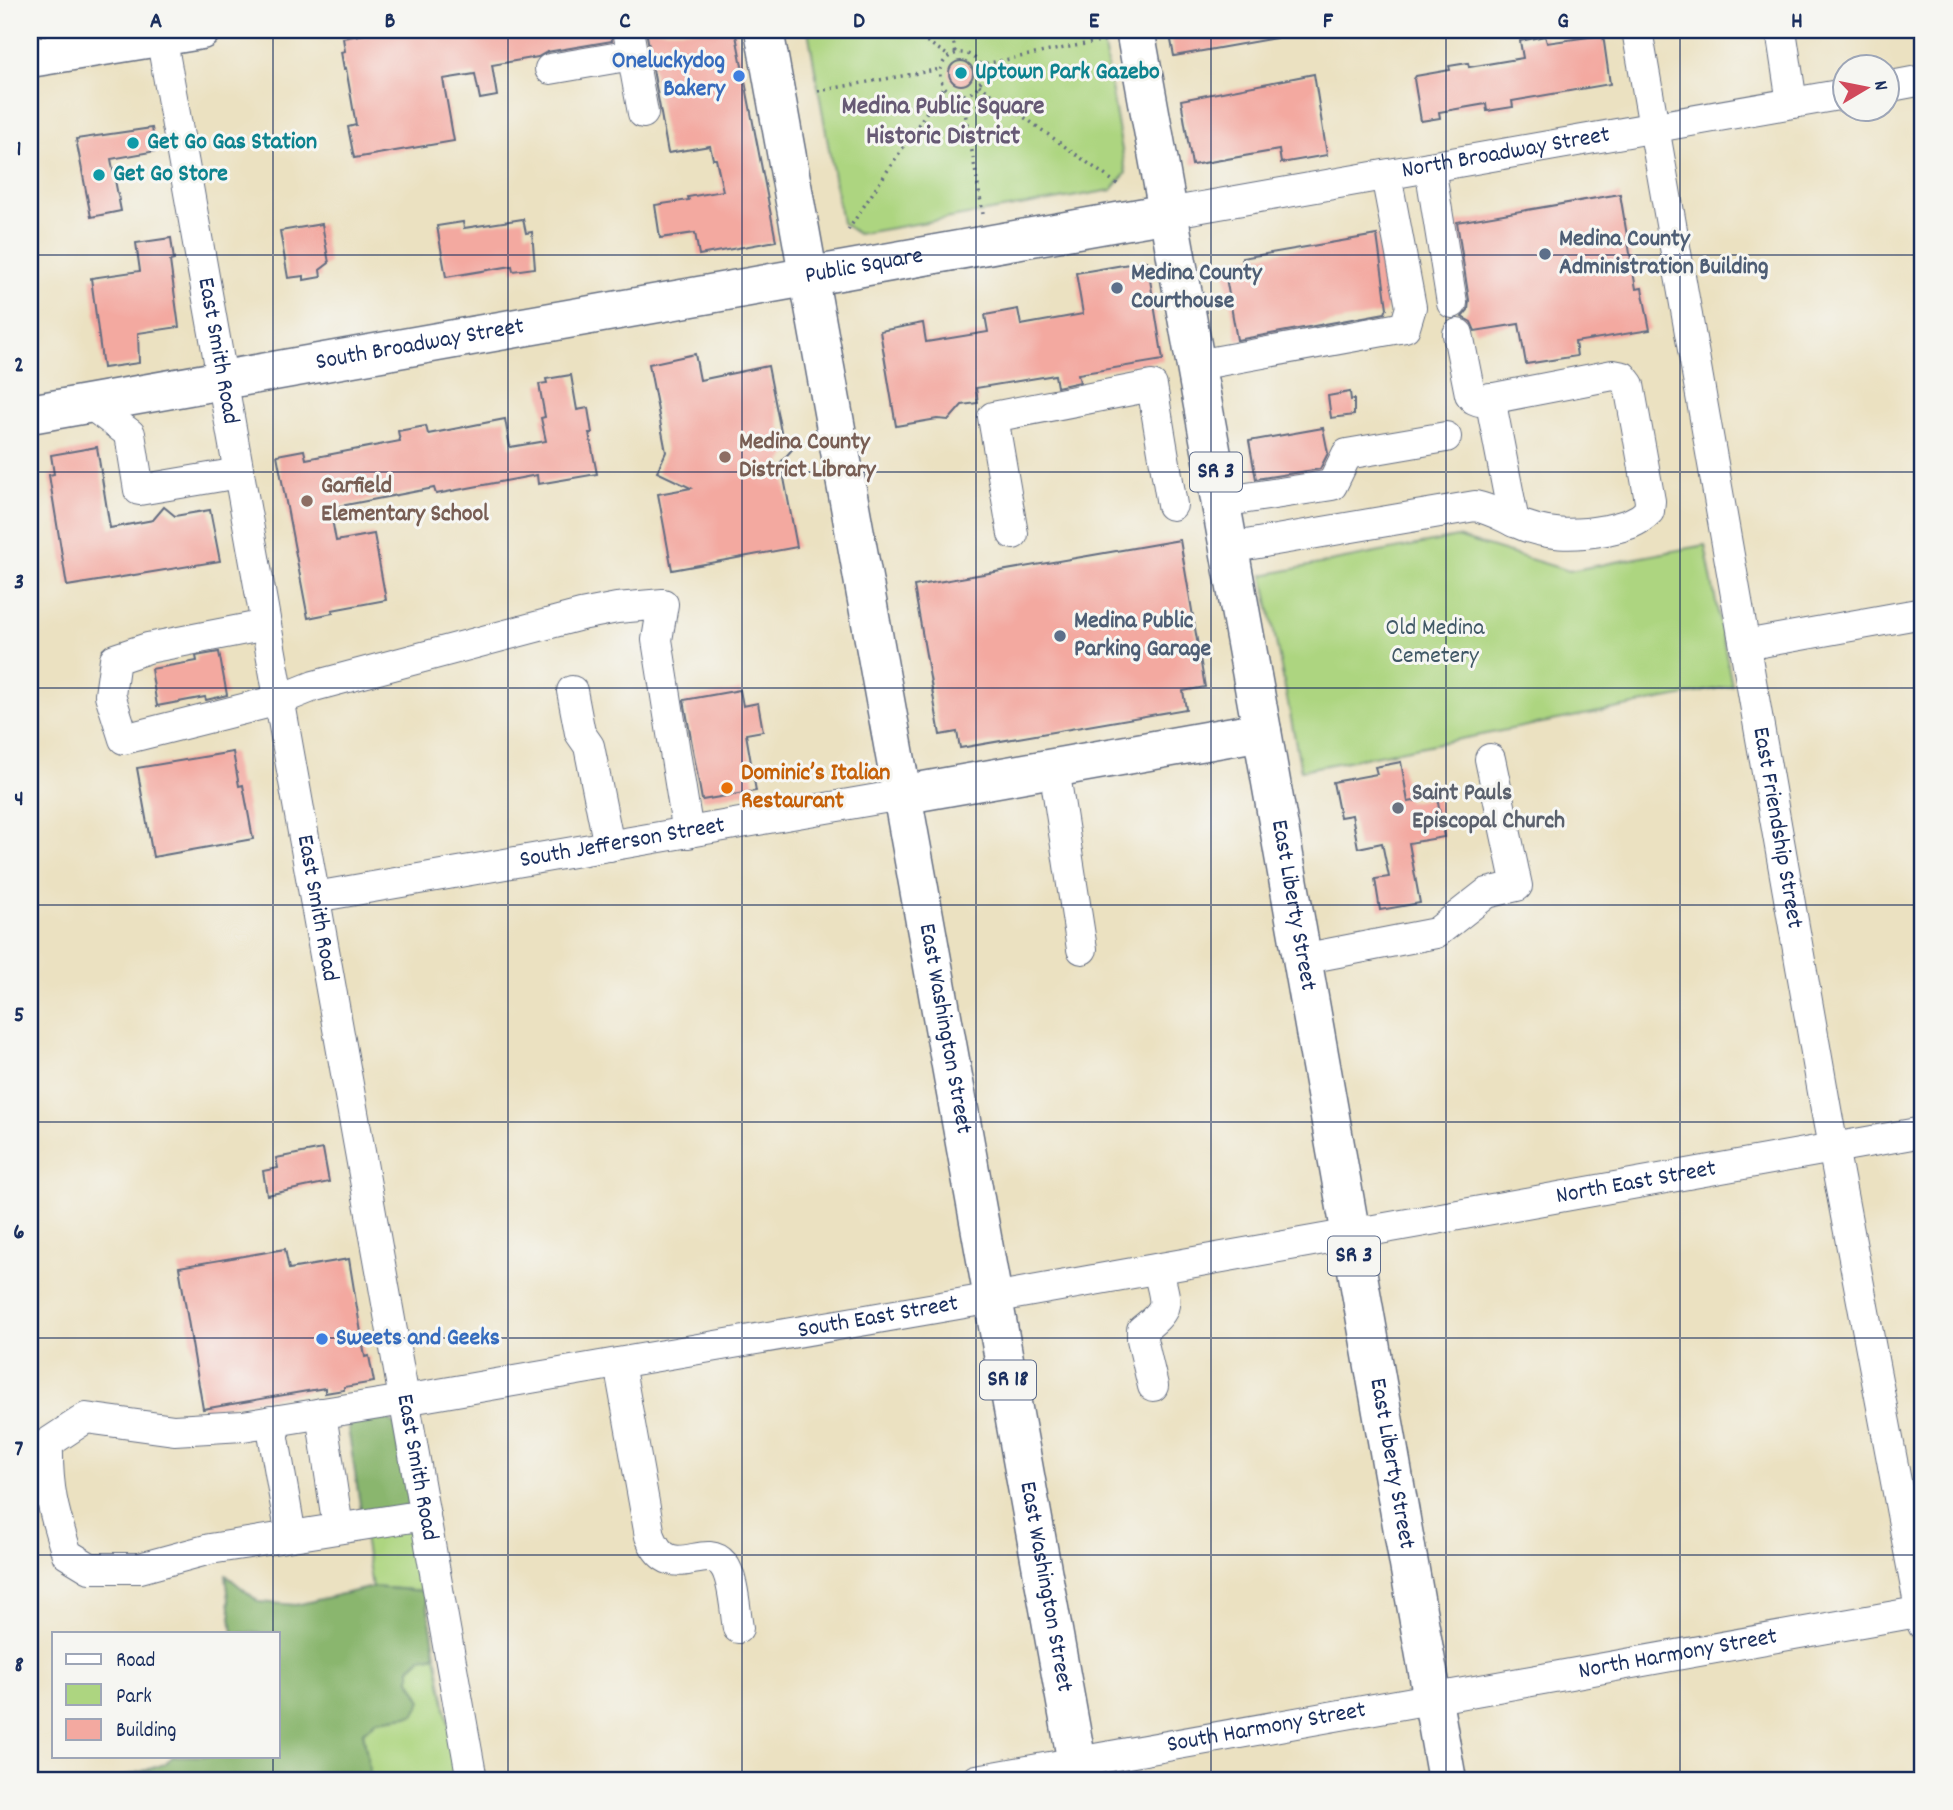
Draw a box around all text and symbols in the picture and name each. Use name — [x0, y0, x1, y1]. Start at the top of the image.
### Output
text: A — [150, 6, 162, 39]
text: B — [385, 6, 396, 39]
text: C — [619, 6, 631, 39]
text: D — [853, 6, 865, 39]
text: E — [1089, 6, 1100, 39]
text: F — [1323, 6, 1334, 39]
text: G — [1557, 6, 1569, 39]
text: H — [1791, 6, 1803, 39]
place label: Oneluckydog Bakery — [612, 45, 726, 107]
north arrow — [1830, 52, 1900, 122]
place label: Uptown Park Gazebo — [975, 56, 1160, 90]
marker: Uptown Park Gazebo — [953, 65, 969, 81]
marker: Oneluckydog Bakery — [731, 68, 747, 84]
text: N — [1865, 79, 1893, 93]
district label: Medina Public Square Historic District — [842, 89, 1044, 156]
street label: North Broadway Street — [1399, 119, 1613, 189]
place label: Get Go Gas Station — [147, 126, 317, 160]
text: 1 — [16, 134, 22, 167]
marker: Get Go Gas Station — [125, 135, 141, 151]
place label: Get Go Store — [113, 158, 228, 192]
marker: Get Go Store — [91, 167, 107, 183]
place label: Medina County Administration Building — [1559, 223, 1768, 285]
street label: Public Square — [802, 240, 926, 294]
marker: Medina County Administration Building — [1537, 246, 1553, 262]
place label: Medina County Courthouse — [1131, 257, 1263, 319]
street label: East Smith Road — [187, 275, 247, 427]
marker: Medina County Courthouse — [1109, 280, 1125, 296]
street label: South Broadway Street — [313, 310, 527, 380]
text: 2 — [14, 350, 24, 383]
place label: Medina County District Library — [739, 426, 877, 488]
marker: Medina County District Library — [717, 449, 733, 465]
road number: SR 3 — [1190, 452, 1242, 492]
place label: Garfield Elementary School — [321, 470, 489, 532]
marker: Garfield Elementary School — [299, 493, 315, 509]
text: 3 — [14, 567, 24, 600]
place label: Medina Public Parking Garage — [1074, 605, 1211, 667]
park label: Old Medina Cemetery — [1386, 612, 1485, 674]
marker: Medina Public Parking Garage — [1052, 628, 1068, 644]
street label: East Friendship Street — [1742, 724, 1811, 931]
place label: Dominic’s Italian Restaurant — [741, 757, 890, 819]
place label: Saint Pauls Episcopal Church — [1412, 777, 1565, 839]
marker: Dominic’s Italian Restaurant — [719, 780, 735, 796]
text: 4 — [14, 784, 24, 817]
marker: Saint Pauls Episcopal Church — [1390, 800, 1406, 816]
street label: South Jefferson Street — [517, 809, 728, 878]
street label: East Liberty Street — [1261, 817, 1325, 994]
street label: East Smith Road — [287, 832, 346, 984]
street label: East Washington Street — [909, 921, 980, 1137]
text: 5 — [14, 1000, 24, 1033]
street label: North East Street — [1554, 1152, 1719, 1214]
text: 6 — [13, 1217, 25, 1250]
road number: SR 3 — [1328, 1236, 1380, 1275]
street label: South East Street — [795, 1287, 961, 1348]
place label: Sweets and Geeks — [336, 1322, 500, 1356]
marker: Sweets and Geeks — [314, 1331, 330, 1347]
road number: SR 18 — [980, 1360, 1036, 1400]
street label: East Liberty Street — [1359, 1375, 1423, 1552]
street label: East Smith Road — [386, 1391, 446, 1543]
text: 7 — [15, 1434, 24, 1467]
street label: East Washington Street — [1009, 1479, 1081, 1695]
street label: North Harmony Street — [1576, 1620, 1780, 1689]
legend — [52, 1632, 280, 1758]
text: Road — [116, 1647, 155, 1677]
text: 8 — [14, 1650, 24, 1683]
text: Park — [116, 1683, 152, 1713]
street label: South Harmony Street — [1164, 1694, 1369, 1763]
text: Building — [116, 1717, 176, 1747]

